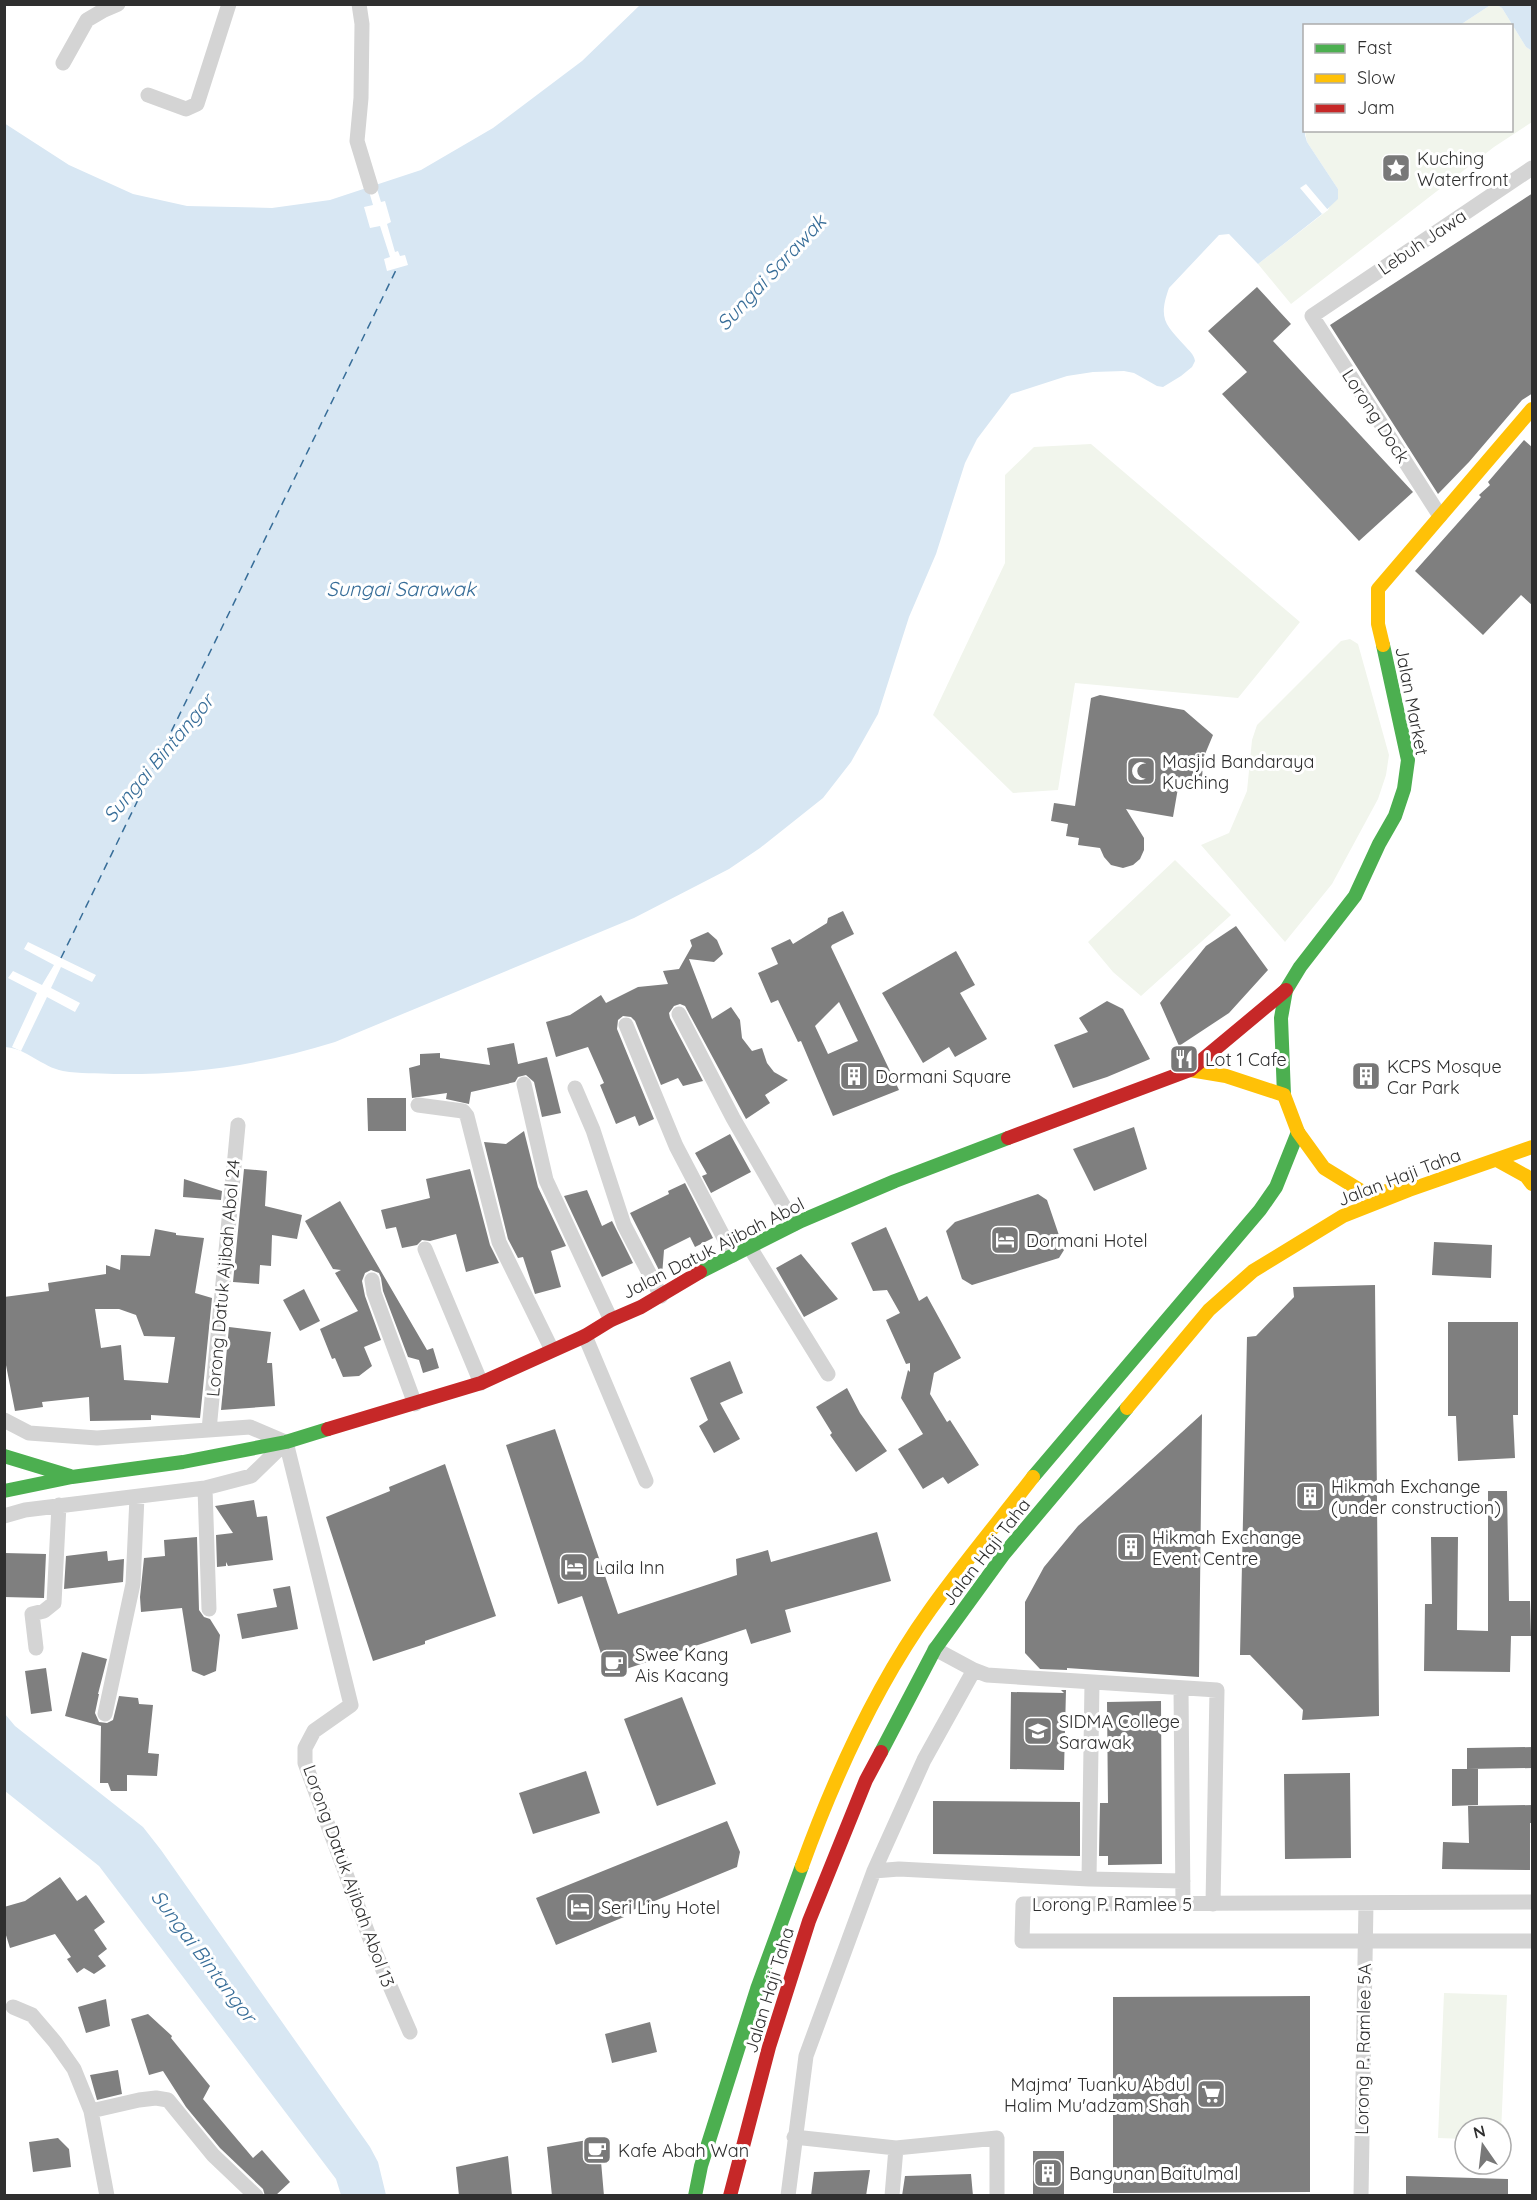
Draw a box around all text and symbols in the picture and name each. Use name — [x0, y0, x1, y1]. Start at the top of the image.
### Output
legend — [1303, 24, 1513, 132]
text: Fast — [1357, 36, 1392, 59]
text: Slow — [1357, 66, 1395, 89]
text: Jam — [1357, 96, 1395, 119]
place label: Kuching Waterfront — [1417, 147, 1509, 191]
place icon: Kuching Waterfront — [1380, 152, 1412, 184]
street label: Lebuh Jawa — [1373, 204, 1471, 280]
water label: Sungai Sarawak — [711, 207, 833, 335]
street label: Lorong Dock — [1337, 365, 1415, 467]
water label: Sungai Sarawak — [326, 576, 478, 601]
street label: Jalan Market — [1390, 645, 1434, 757]
water label: Sungai Bintangor — [97, 687, 220, 827]
place label: Masjid Bandaraya Kuching — [1162, 750, 1314, 794]
mosque icon: Masjid Bandaraya Kuching — [1125, 755, 1157, 787]
restaurant icon: Lot 1 Cafe — [1168, 1043, 1200, 1075]
place label: Lot 1 Cafe — [1205, 1048, 1287, 1071]
place label: KCPS Mosque Car Park — [1387, 1055, 1502, 1099]
building icon: Dormani Square — [838, 1060, 870, 1092]
building icon: KCPS Mosque Car Park — [1350, 1060, 1382, 1092]
place label: Dormani Square — [875, 1065, 1011, 1088]
street label: Jalan Haji Taha — [1334, 1143, 1464, 1211]
street label: Lorong Datuk Ajibah Abol 24 — [201, 1158, 245, 1398]
street label: Jalan Datuk Ajibah Abol — [618, 1192, 808, 1304]
hotel icon: Dormani Hotel — [989, 1224, 1021, 1256]
place label: Dormani Hotel — [1026, 1229, 1148, 1252]
place label: Hikmah Exchange (under construction) — [1331, 1475, 1501, 1519]
building icon: Hikmah Exchange (under construction) — [1294, 1480, 1326, 1512]
street label: Jalan Haji Taha — [937, 1494, 1035, 1610]
place label: Hikmah Exchange Event Centre — [1152, 1526, 1302, 1570]
building icon: Hikmah Exchange Event Centre — [1115, 1531, 1147, 1563]
hotel icon: Laila Inn — [558, 1551, 590, 1583]
place label: Laila Inn — [595, 1556, 665, 1579]
place label: Swee Kang Ais Kacang — [635, 1643, 729, 1687]
cafe icon: Swee Kang Ais Kacang — [598, 1648, 630, 1680]
place label: SIDMA College Sarawak — [1059, 1710, 1180, 1754]
school or university icon: SIDMA College Sarawak — [1022, 1715, 1054, 1747]
street label: Lorong Datuk Ajibah Abol 13 — [298, 1762, 400, 1990]
water label: Sungai Bintangor — [146, 1885, 263, 2029]
hotel icon: Seri Liny Hotel — [564, 1891, 596, 1923]
street label: Lorong P. Ramlee 5 — [1032, 1893, 1192, 1916]
place label: Seri Liny Hotel — [601, 1896, 720, 1919]
street label: Jalan Haji Taha — [739, 1924, 799, 2056]
street label: Lorong P. Ramlee 5A — [1350, 1963, 1376, 2135]
place label: Majma' Tuanku Abdul Halim Mu'adzam Shah — [1004, 2073, 1190, 2117]
supermarket icon: Majma' Tuanku Abdul Halim Mu'adzam Shah — [1195, 2078, 1227, 2110]
north arrow — [1453, 2116, 1513, 2176]
text: N — [1471, 2120, 1487, 2143]
cafe icon: Kafe Abah Wan — [581, 2134, 613, 2166]
place label: Kafe Abah Wan — [618, 2139, 749, 2162]
building icon: Bangunan Baitulmal — [1032, 2157, 1064, 2189]
place label: Bangunan Baitulmal — [1069, 2162, 1238, 2185]

